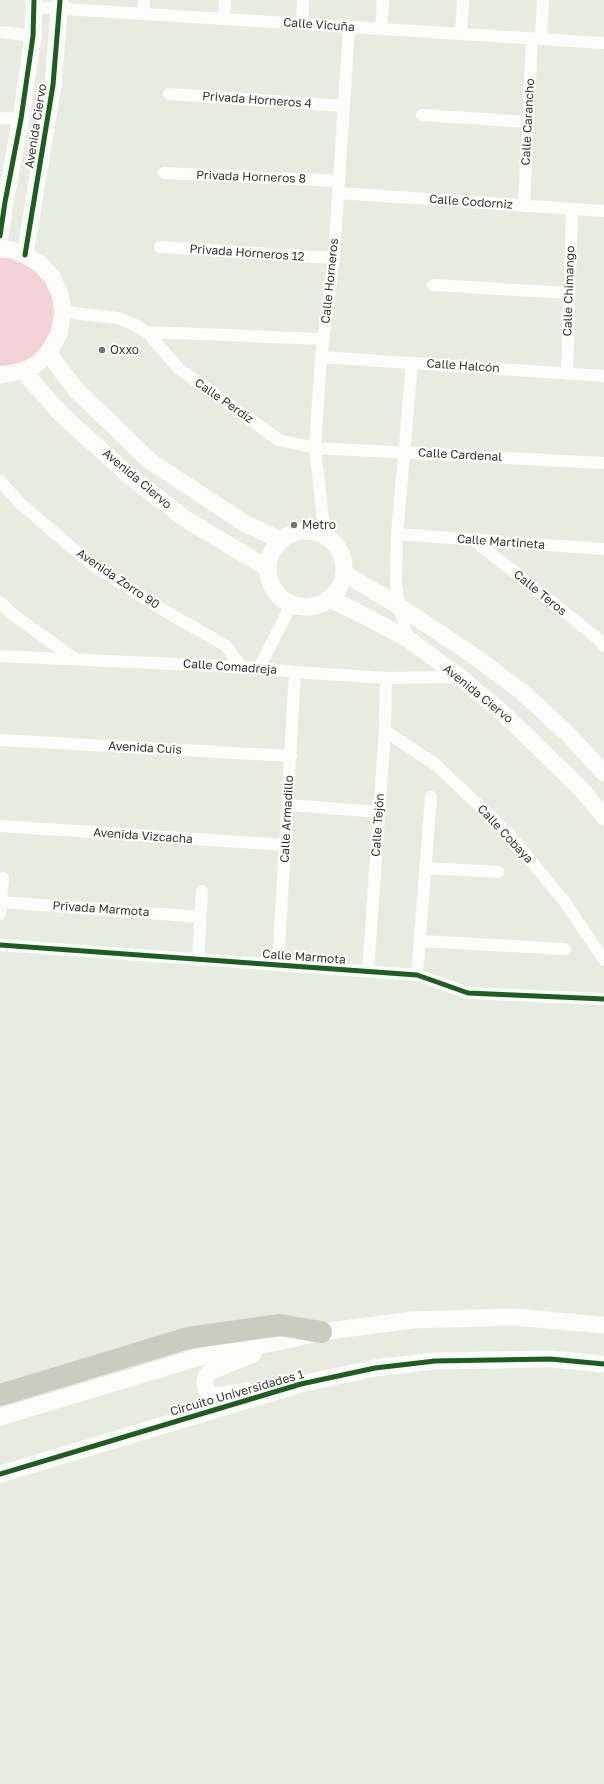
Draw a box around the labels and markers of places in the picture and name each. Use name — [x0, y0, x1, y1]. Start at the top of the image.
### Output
place label: Oxxo — [110, 343, 139, 357]
marker: Oxxo — [97, 345, 107, 355]
place label: Metro — [302, 518, 336, 532]
marker: Metro — [289, 520, 299, 530]

